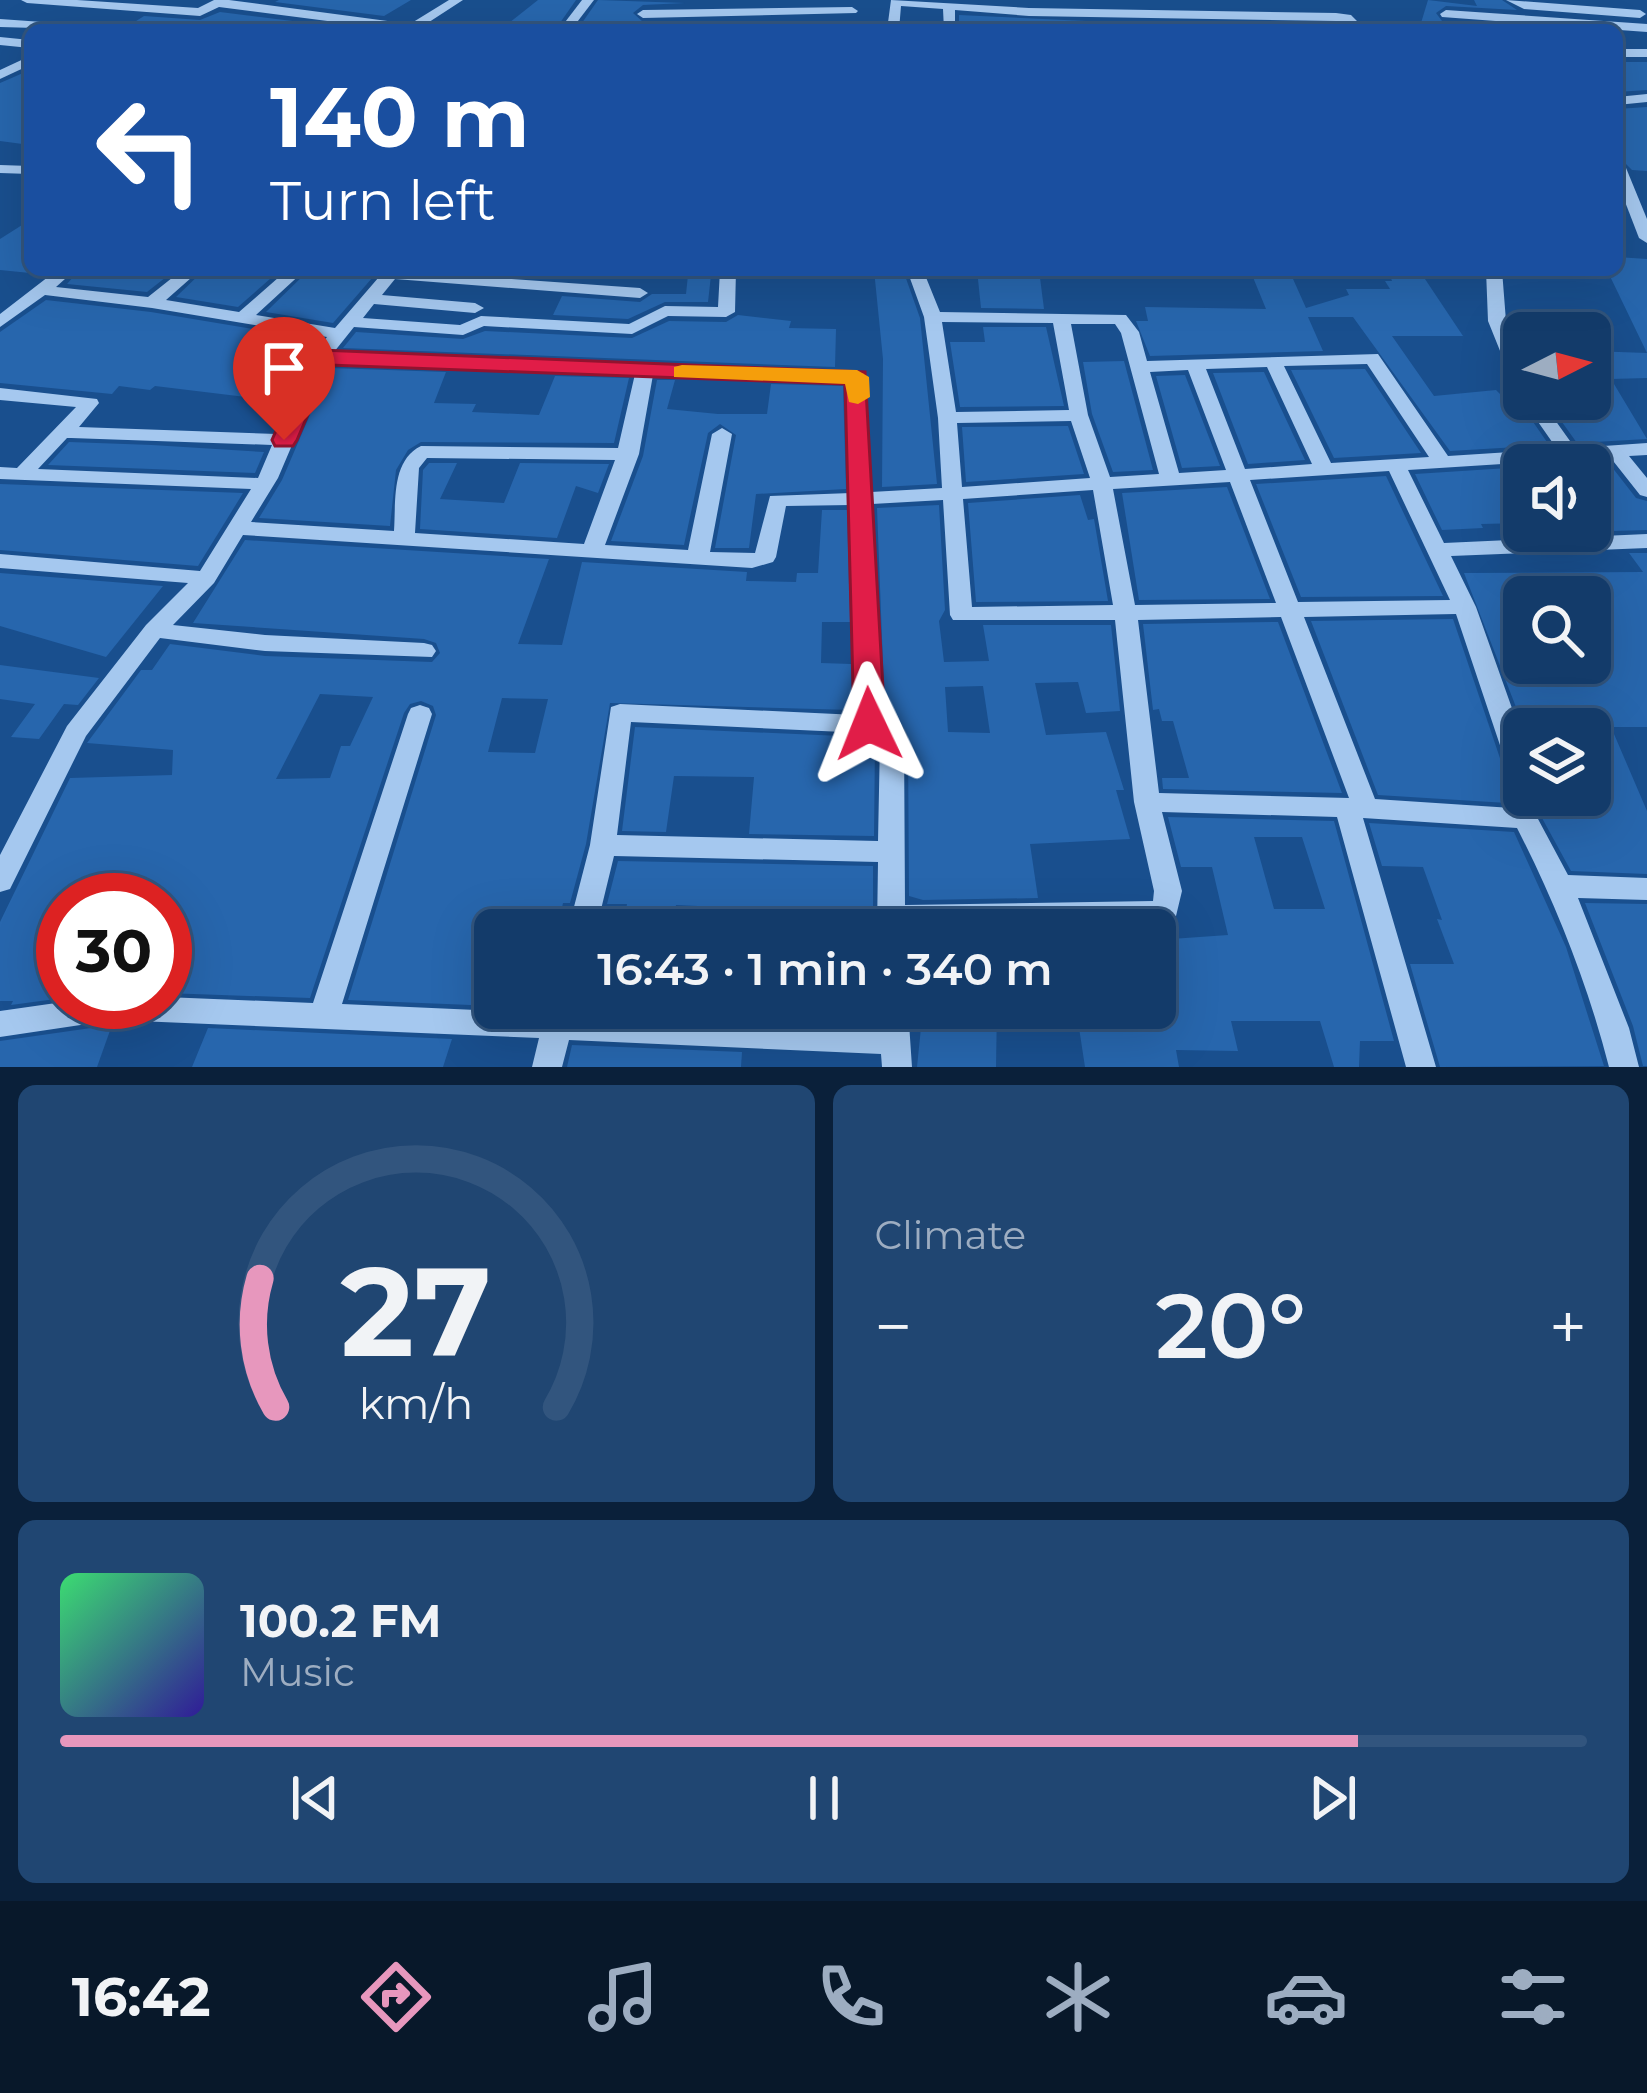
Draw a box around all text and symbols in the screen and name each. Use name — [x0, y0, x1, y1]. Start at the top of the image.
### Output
text: 140 m — [270, 66, 530, 168]
icon: left — [72, 72, 228, 228]
text: Turn left — [270, 168, 496, 234]
north arrow — [1503, 312, 1611, 420]
map controls — [1503, 312, 1611, 816]
pin — [233, 317, 335, 440]
icon: arrive — [251, 335, 317, 401]
button: sound — [1503, 444, 1611, 552]
button: search — [1503, 576, 1611, 684]
position arrow — [806, 661, 932, 787]
button: layers — [1503, 708, 1611, 816]
speed limit sign: 30 — [36, 873, 192, 1029]
text: 16:43 · 1 min · 340 m — [597, 941, 1053, 996]
text: Climate — [875, 1211, 1026, 1259]
text: 27 — [341, 1235, 492, 1387]
text: 20° — [1155, 1271, 1306, 1381]
text: − — [875, 1286, 912, 1367]
text: + — [1549, 1286, 1587, 1367]
text: km/h — [359, 1376, 473, 1429]
text: 100.2 FM — [240, 1593, 441, 1648]
text: Music — [240, 1648, 355, 1696]
icon: previous — [282, 1765, 348, 1831]
icon: pause — [791, 1765, 857, 1831]
icon: next — [1300, 1765, 1366, 1831]
icon: directions — [354, 1955, 438, 2039]
icon: music — [581, 1955, 665, 2039]
icon: phone — [809, 1955, 893, 2039]
icon: climate — [1036, 1955, 1120, 2039]
icon: car — [1264, 1955, 1348, 2039]
icon: filters — [1491, 1955, 1575, 2039]
text: 16:42 — [72, 1964, 211, 2030]

